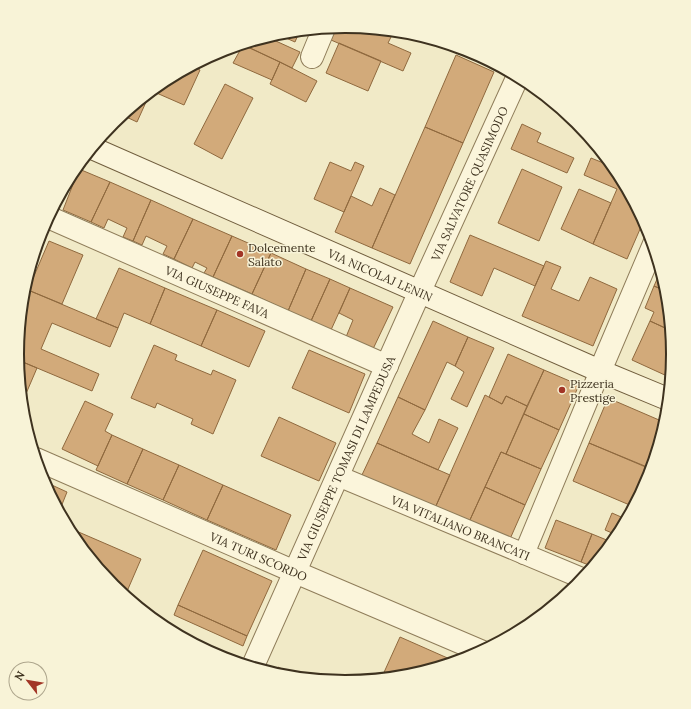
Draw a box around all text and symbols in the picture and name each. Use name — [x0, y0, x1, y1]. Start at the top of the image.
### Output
street label: VIA SALVATORE QUASIMODO — [427, 104, 511, 264]
place label: Dolcemente Salato — [248, 240, 316, 269]
street label: VIA NICOLAJ LENIN — [325, 245, 435, 304]
marker: Dolcemente Salato — [235, 249, 245, 259]
street label: VIA GIUSEPPE FAVA — [162, 262, 272, 321]
street label: VIA GIUSEPPE TOMASI DI LAMPEDUSA — [293, 353, 398, 563]
place label: Pizzeria Prestige — [570, 376, 616, 405]
marker: Pizzeria Prestige — [557, 385, 567, 395]
street label: VIA VITALIANO BRANCATI — [388, 491, 532, 563]
street label: VIA TURI SCORDO — [207, 528, 310, 584]
north arrow — [8, 661, 48, 701]
text: N — [11, 668, 28, 683]

